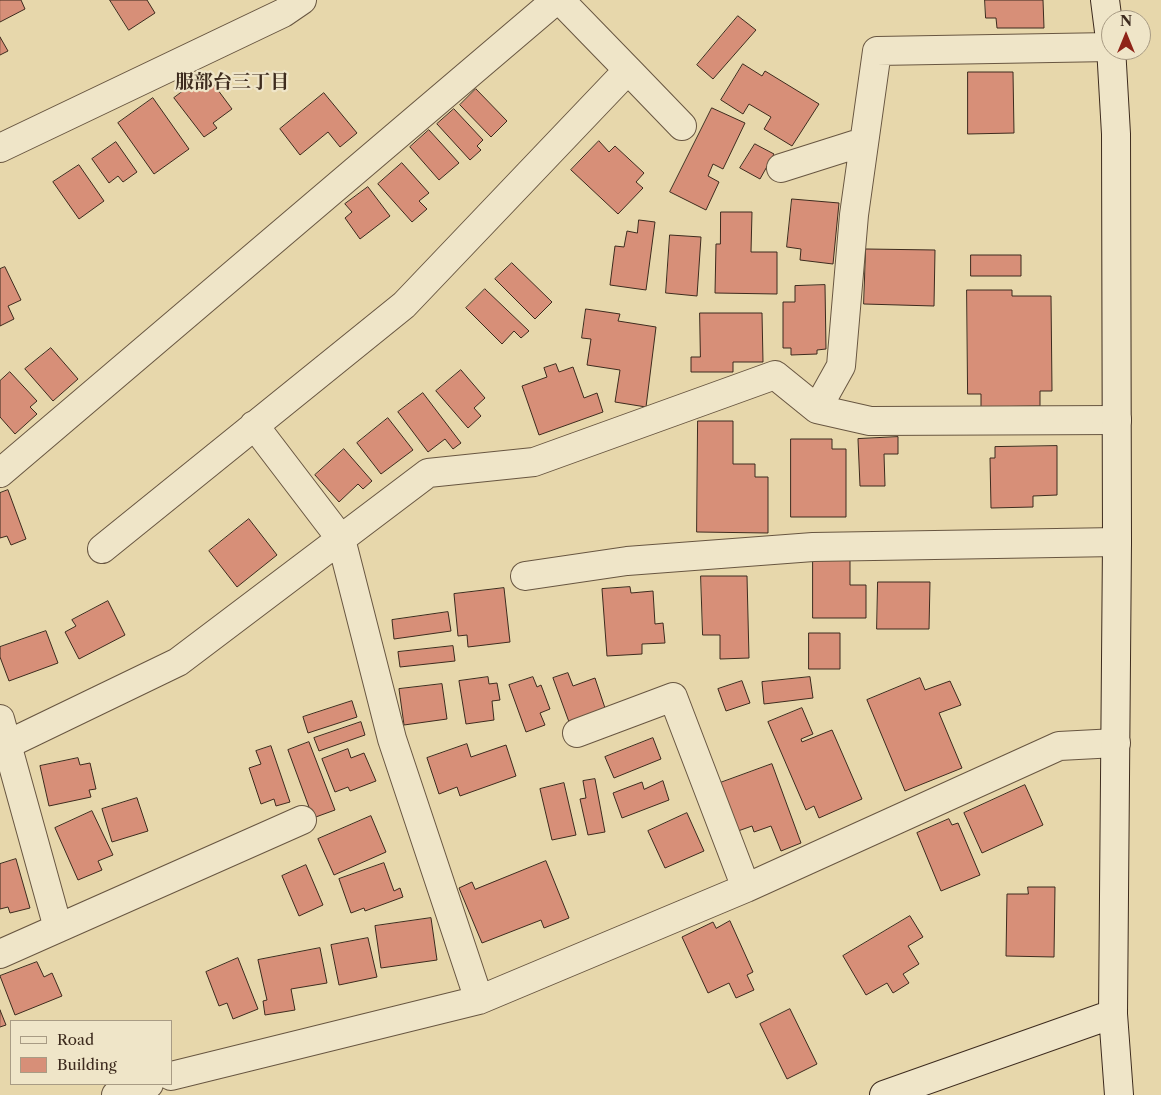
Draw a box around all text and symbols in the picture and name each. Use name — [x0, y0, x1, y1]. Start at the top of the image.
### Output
north arrow — [1101, 10, 1151, 60]
text: N — [1120, 12, 1132, 30]
district label: 服部台三丁目 — [175, 72, 289, 94]
legend — [10, 1020, 172, 1085]
text: Road — [57, 1030, 94, 1049]
text: Building — [57, 1055, 117, 1074]

